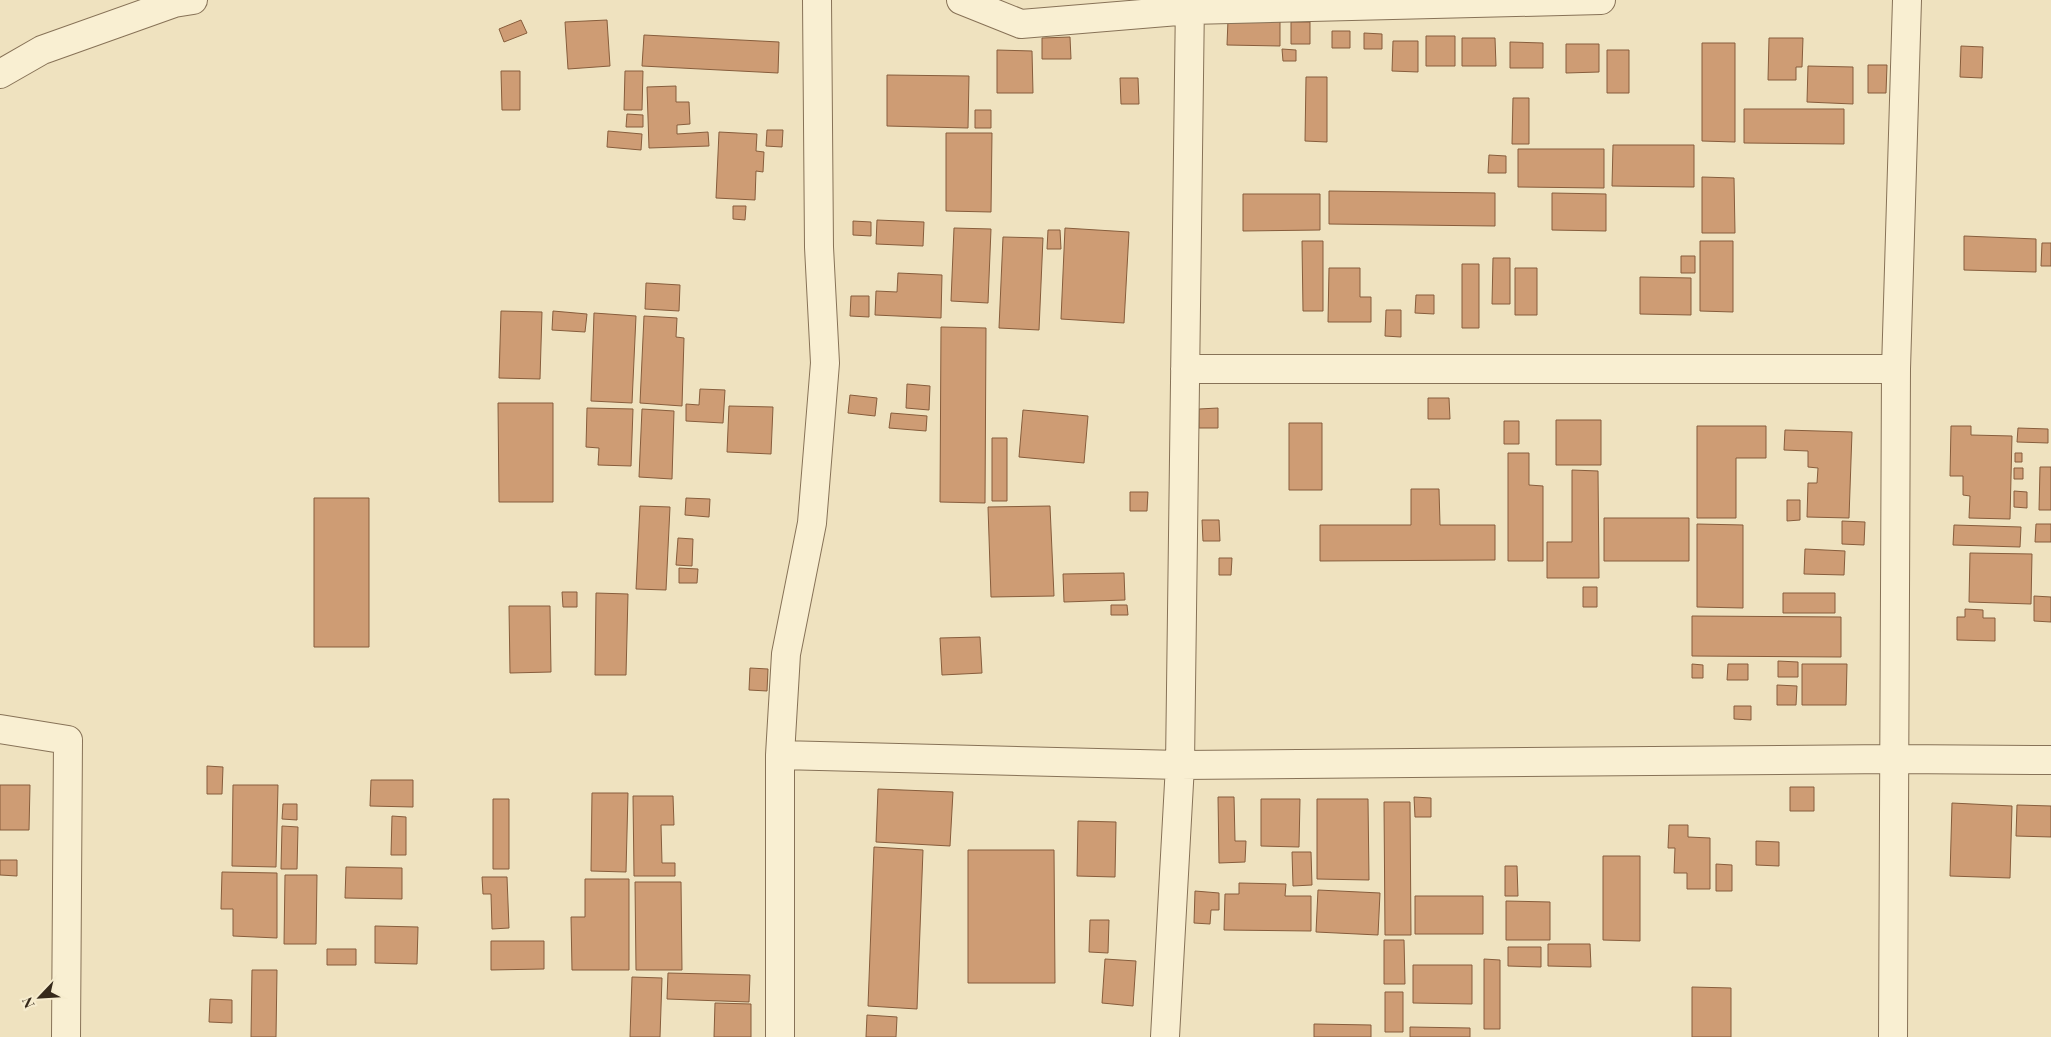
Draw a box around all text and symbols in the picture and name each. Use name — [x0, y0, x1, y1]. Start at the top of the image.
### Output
north arrow — [15, 972, 65, 1022]
text: N — [17, 994, 39, 1011]

